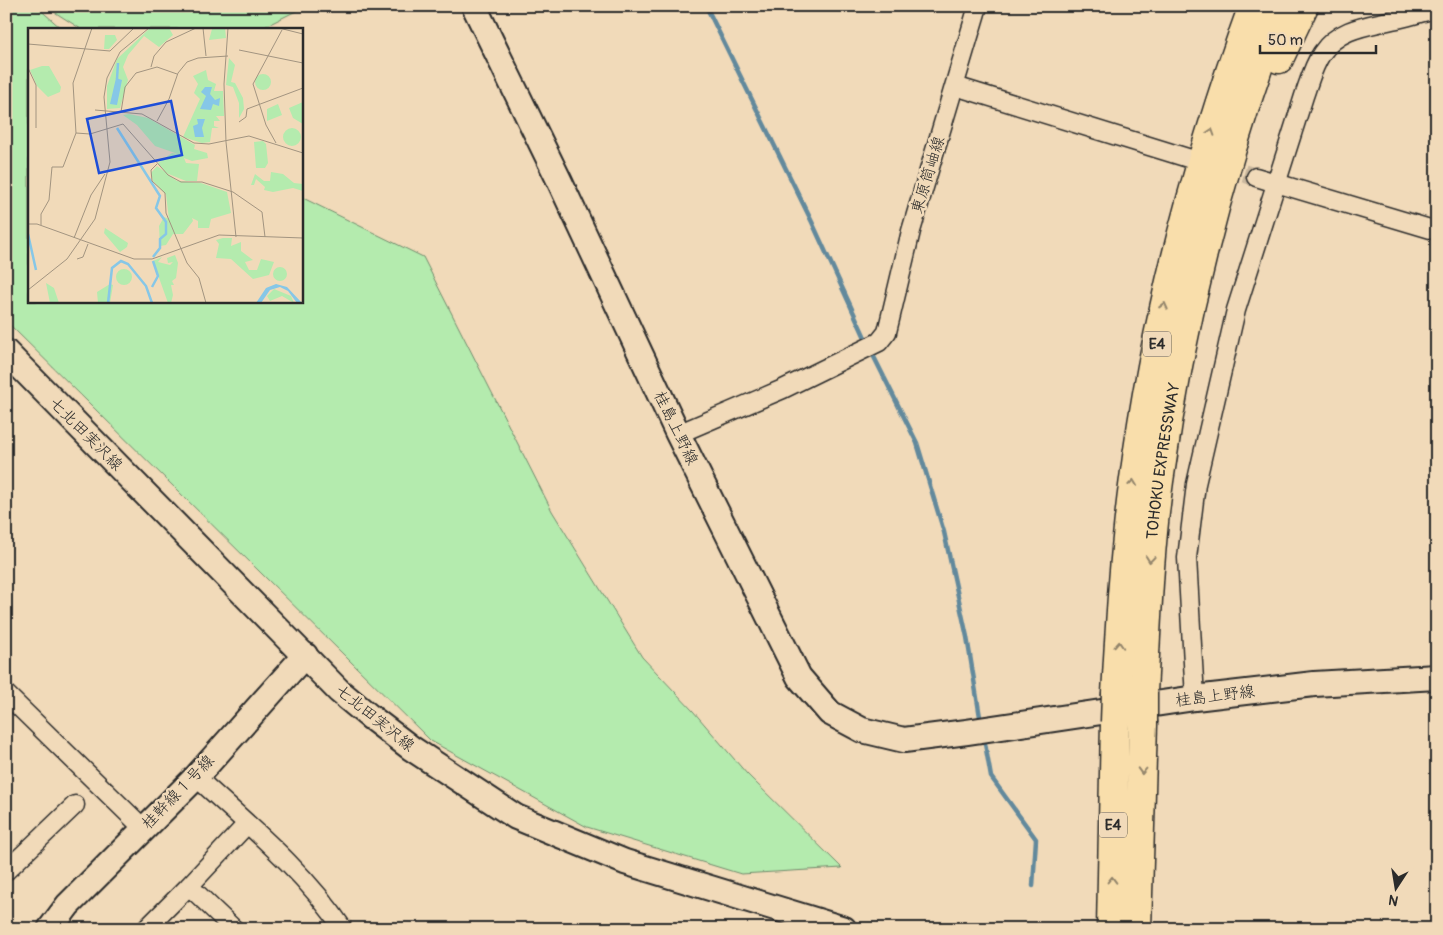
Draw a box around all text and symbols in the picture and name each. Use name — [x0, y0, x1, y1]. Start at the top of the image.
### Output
scale bar — [1260, 22, 1377, 54]
inset map — [28, 28, 302, 302]
text: 50 m — [1268, 31, 1303, 50]
one-way arrow — [1205, 128, 1215, 137]
street label: 東原筒岫線 — [907, 134, 949, 216]
one-way arrow — [1159, 302, 1169, 310]
road number: E4 — [1143, 332, 1171, 356]
street label: TOHOKU EXPRESSWAY — [1142, 381, 1185, 540]
street label: 桂島上野線 — [649, 388, 703, 468]
street label: 七北田実沢線 — [45, 393, 127, 475]
one-way arrow — [1127, 479, 1138, 487]
one-way arrow — [1145, 555, 1156, 563]
one-way arrow — [1114, 641, 1125, 649]
street label: 七北田実沢線 — [331, 680, 419, 756]
street label: 桂島上野線 — [1174, 681, 1256, 711]
street label: 桂幹線１号線 — [137, 751, 219, 833]
one-way arrow — [1136, 768, 1147, 776]
road number: E4 — [1099, 812, 1127, 838]
north arrow — [1370, 862, 1420, 912]
one-way arrow — [1107, 876, 1118, 884]
text: N — [1387, 891, 1400, 910]

